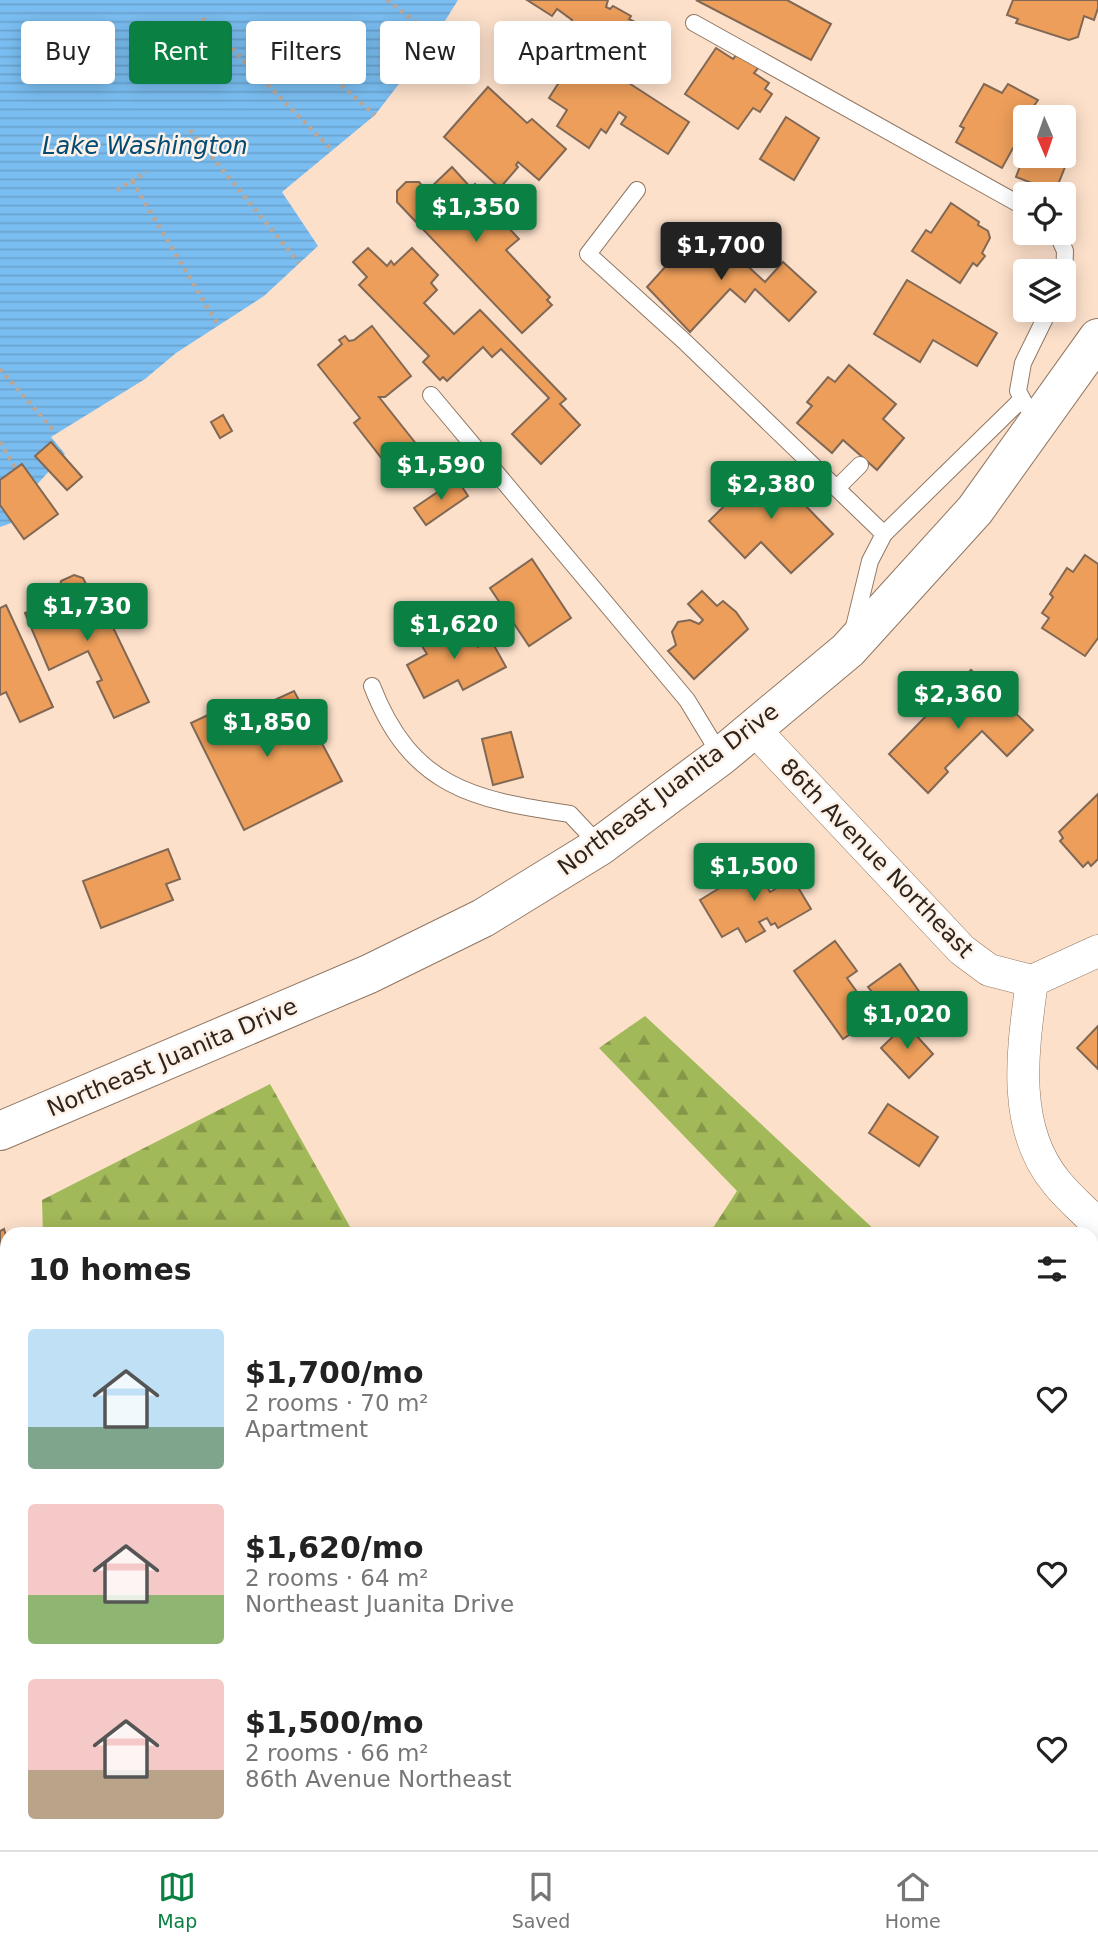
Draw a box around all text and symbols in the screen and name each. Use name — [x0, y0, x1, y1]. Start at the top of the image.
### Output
chip: Buy — [21, 21, 115, 84]
chip: Rent — [129, 21, 232, 84]
chip: Filters — [246, 21, 366, 84]
chip: New — [380, 21, 480, 84]
chip: Apartment — [494, 21, 671, 84]
north arrow — [1013, 105, 1076, 168]
map controls — [1013, 105, 1076, 322]
water label: Lake Washington — [42, 132, 248, 160]
button: locate — [1013, 182, 1076, 245]
pin: $1,350 — [419, 184, 533, 244]
text: $1,350 — [432, 194, 520, 220]
pin: $1,700 — [664, 222, 778, 282]
text: $1,700 — [677, 232, 765, 258]
button: layers — [1013, 259, 1076, 322]
pin: $1,590 — [384, 442, 498, 502]
text: $1,590 — [397, 452, 485, 478]
pin: $2,380 — [714, 462, 828, 521]
text: $2,380 — [727, 471, 815, 497]
pin: $1,730 — [30, 584, 144, 643]
text: $1,730 — [43, 593, 131, 619]
pin: $1,620 — [397, 602, 511, 661]
text: $1,620 — [410, 611, 498, 637]
pin: $2,360 — [901, 672, 1015, 731]
text: $2,360 — [914, 681, 1002, 707]
street label: Northeast Juanita Drive — [553, 698, 783, 880]
pin: $1,850 — [210, 700, 324, 759]
text: $1,850 — [223, 709, 311, 735]
street label: 86th Avenue Northeast — [775, 753, 979, 963]
pin: $1,500 — [697, 844, 811, 903]
text: $1,500 — [710, 853, 798, 879]
street label: Northeast Juanita Drive — [43, 992, 301, 1122]
pin: $1,020 — [850, 992, 964, 1051]
text: $1,020 — [863, 1001, 951, 1027]
icon: filters — [1033, 1250, 1071, 1288]
text: 10 homes — [28, 1252, 192, 1287]
text: $1,700/mo — [245, 1355, 424, 1390]
icon: home — [84, 1357, 168, 1441]
icon: heart — [1033, 1380, 1071, 1418]
text: 2 rooms · 70 m² — [245, 1390, 429, 1416]
text: Apartment — [245, 1416, 368, 1442]
text: $1,620/mo — [245, 1530, 424, 1565]
icon: home — [84, 1532, 168, 1616]
icon: heart — [1033, 1555, 1071, 1593]
text: 2 rooms · 64 m² — [245, 1565, 429, 1591]
text: Northeast Juanita Drive — [245, 1591, 514, 1617]
text: $1,500/mo — [245, 1705, 424, 1740]
icon: home — [84, 1707, 168, 1791]
icon: heart — [1033, 1730, 1071, 1768]
text: 2 rooms · 66 m² — [245, 1740, 429, 1766]
text: 86th Avenue Northeast — [245, 1766, 512, 1792]
tab: Map — [157, 1868, 197, 1932]
tab: Saved — [512, 1868, 570, 1932]
tab: Home — [885, 1868, 941, 1932]

